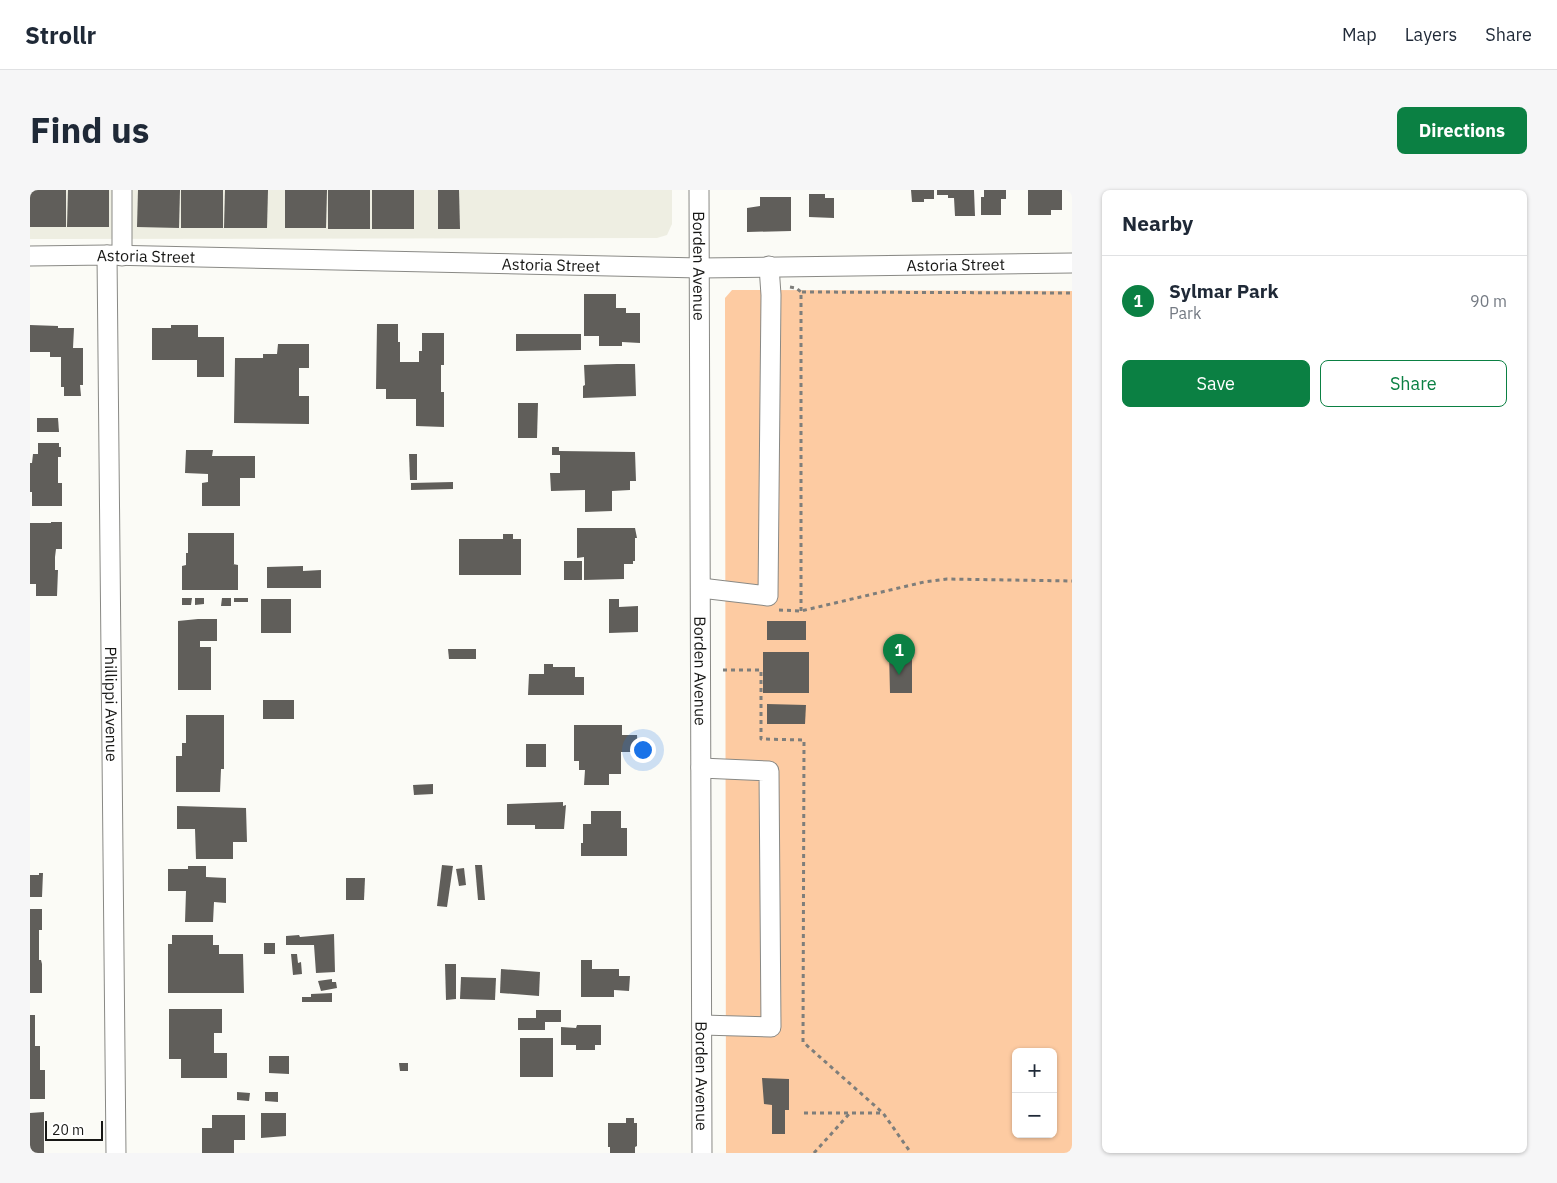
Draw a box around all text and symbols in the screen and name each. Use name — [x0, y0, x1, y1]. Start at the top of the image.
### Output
text: Strollr — [25, 19, 96, 51]
text: Map — [1342, 23, 1377, 46]
text: Layers — [1405, 23, 1457, 46]
text: Share — [1485, 23, 1532, 46]
text: Find us — [30, 107, 149, 153]
button: Directions — [1397, 107, 1527, 154]
text: Nearby — [1122, 209, 1193, 237]
street label: Borden Avenue — [689, 211, 709, 321]
street label: Astoria Street — [97, 245, 196, 267]
street label: Astoria Street — [501, 254, 600, 276]
street label: Astoria Street — [906, 254, 1005, 275]
text: Sylmar Park — [1169, 279, 1278, 303]
text: 1 — [1133, 291, 1143, 311]
text: 90 m — [1470, 291, 1507, 311]
text: Park — [1169, 303, 1201, 323]
button: Save — [1122, 360, 1310, 407]
button: Share — [1320, 360, 1507, 407]
street label: Borden Avenue — [690, 616, 711, 726]
pin: 1 — [883, 634, 915, 675]
street label: Phillippi Avenue — [101, 646, 122, 762]
your location — [630, 737, 656, 763]
street label: Borden Avenue — [692, 1021, 712, 1131]
map controls — [1012, 1048, 1057, 1138]
button: + — [1012, 1048, 1057, 1093]
button: − — [1012, 1093, 1057, 1138]
scale bar — [45, 1118, 102, 1141]
text: 20 m — [52, 1121, 84, 1139]

